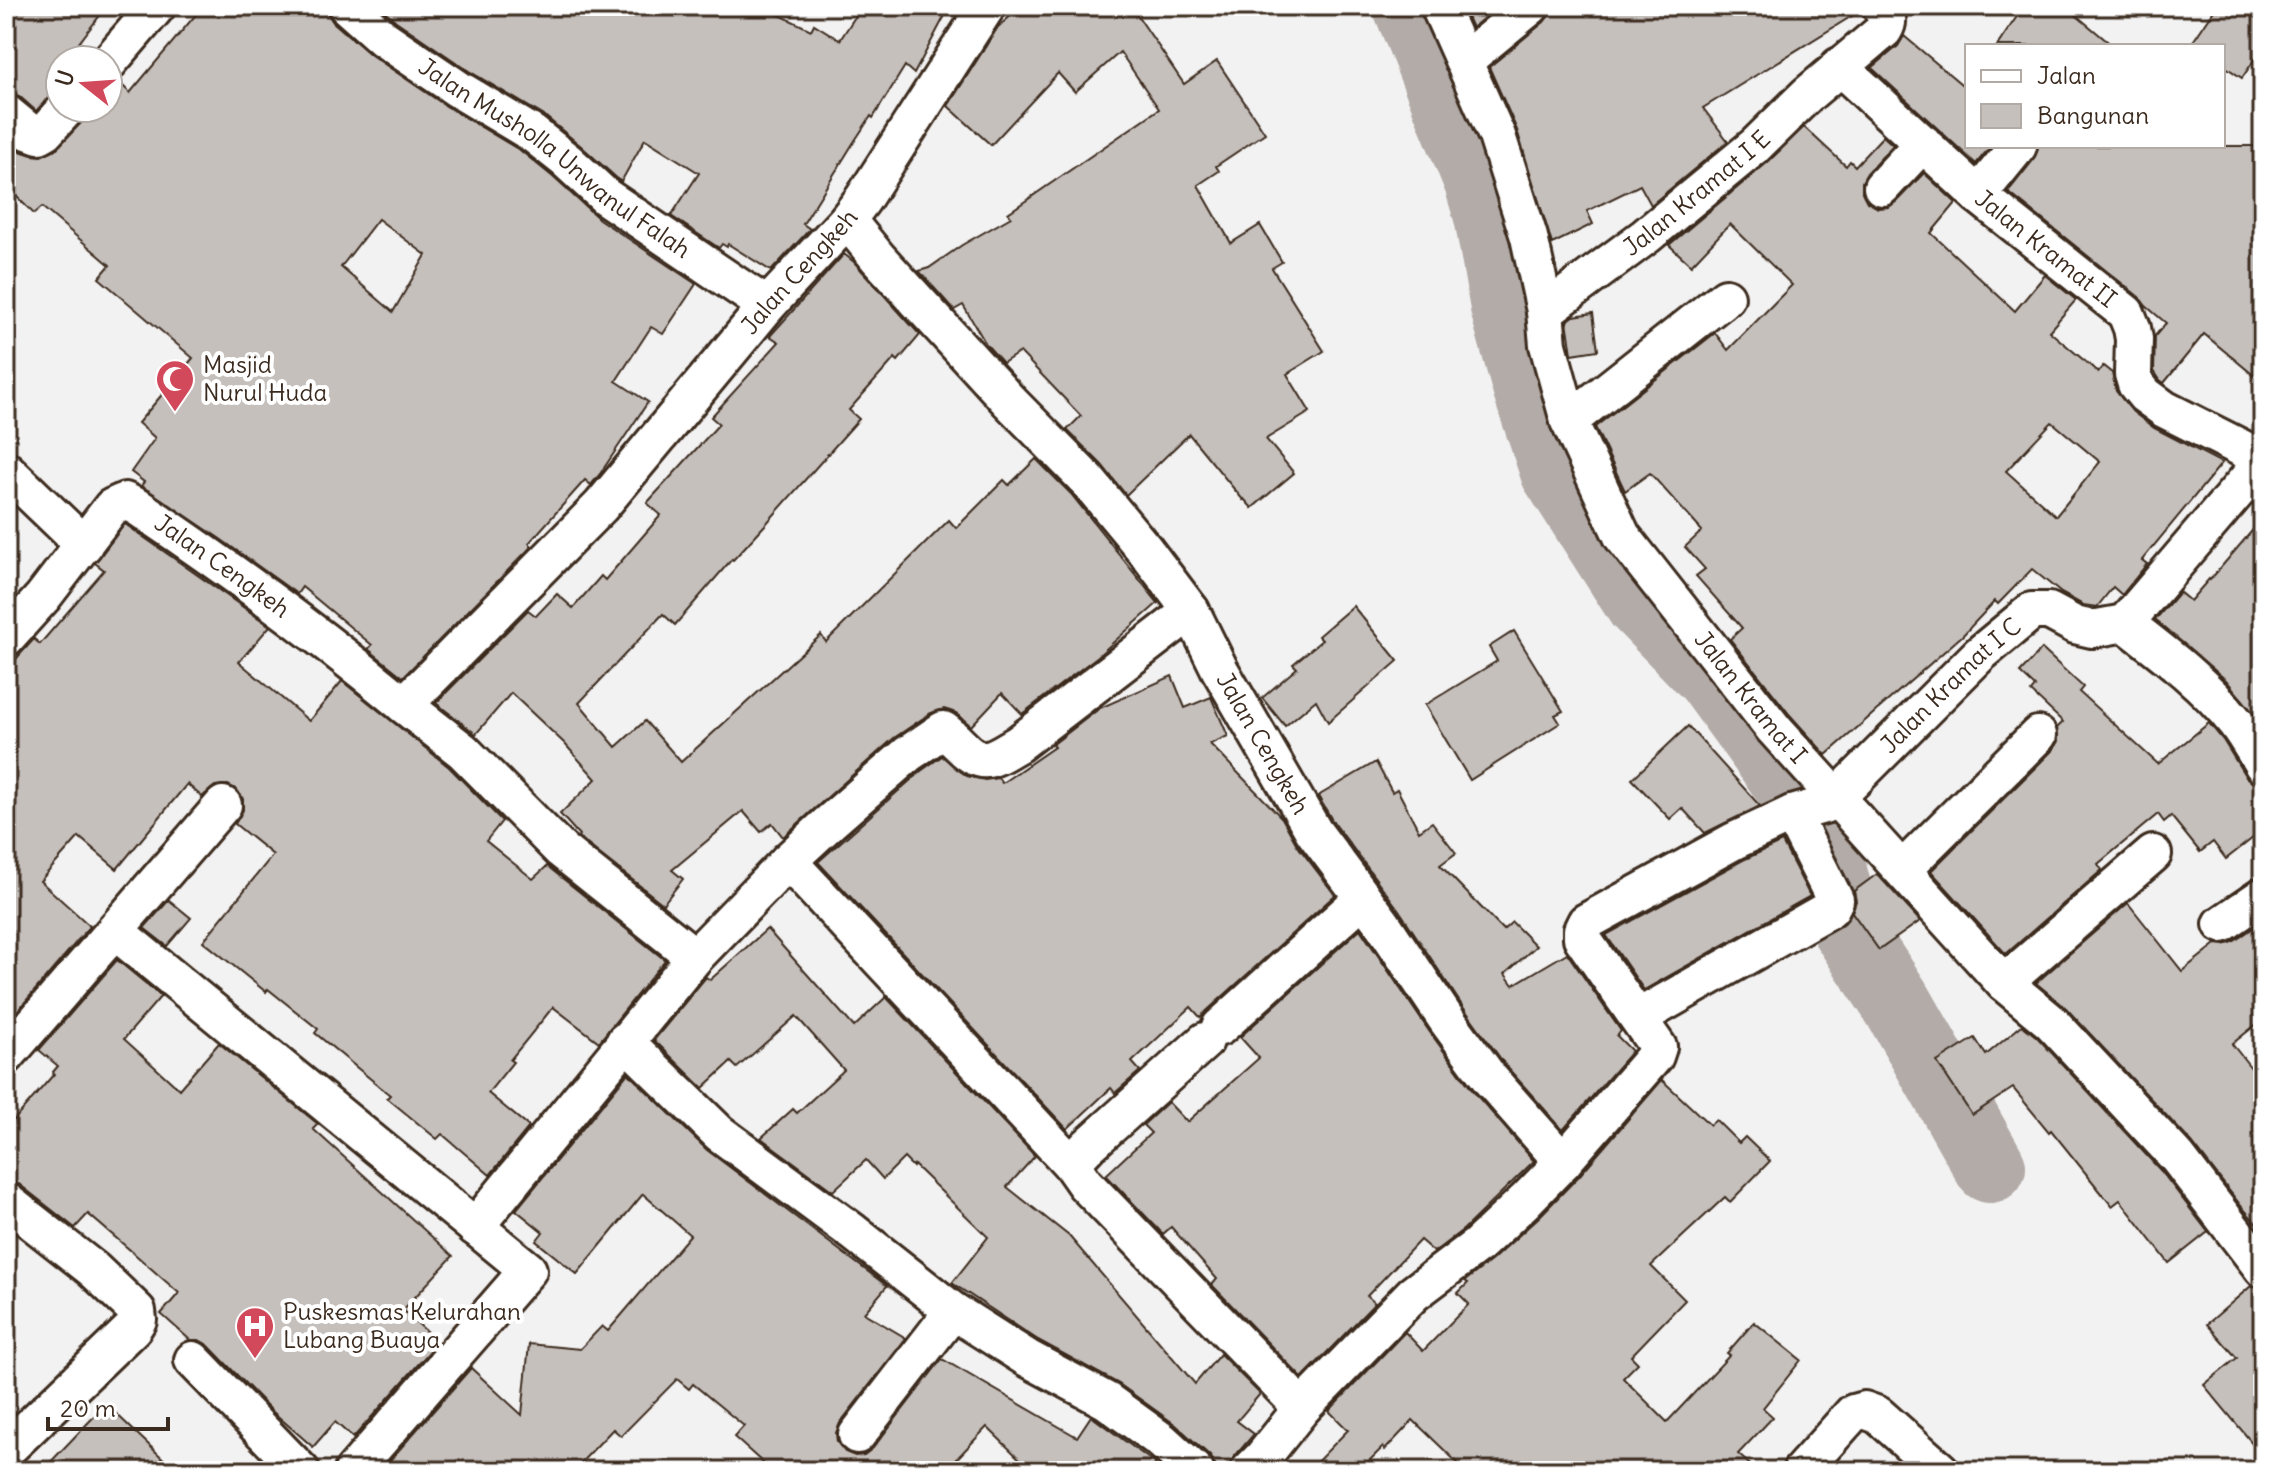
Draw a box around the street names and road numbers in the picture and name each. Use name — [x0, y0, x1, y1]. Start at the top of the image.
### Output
street label: Jalan Musholla Unwanul Falah — [413, 51, 697, 264]
street label: Jalan Kramat I E — [1617, 124, 1776, 262]
street label: Jalan Kramat II — [1969, 183, 2123, 313]
street label: Jalan Cengkeh — [734, 203, 864, 340]
street label: Jalan Cengkeh — [149, 507, 296, 624]
street label: Jalan Kramat I C — [1874, 611, 2026, 759]
street label: Jalan Kramat I — [1689, 625, 1814, 769]
street label: Jalan Cengkeh — [1211, 667, 1316, 819]

